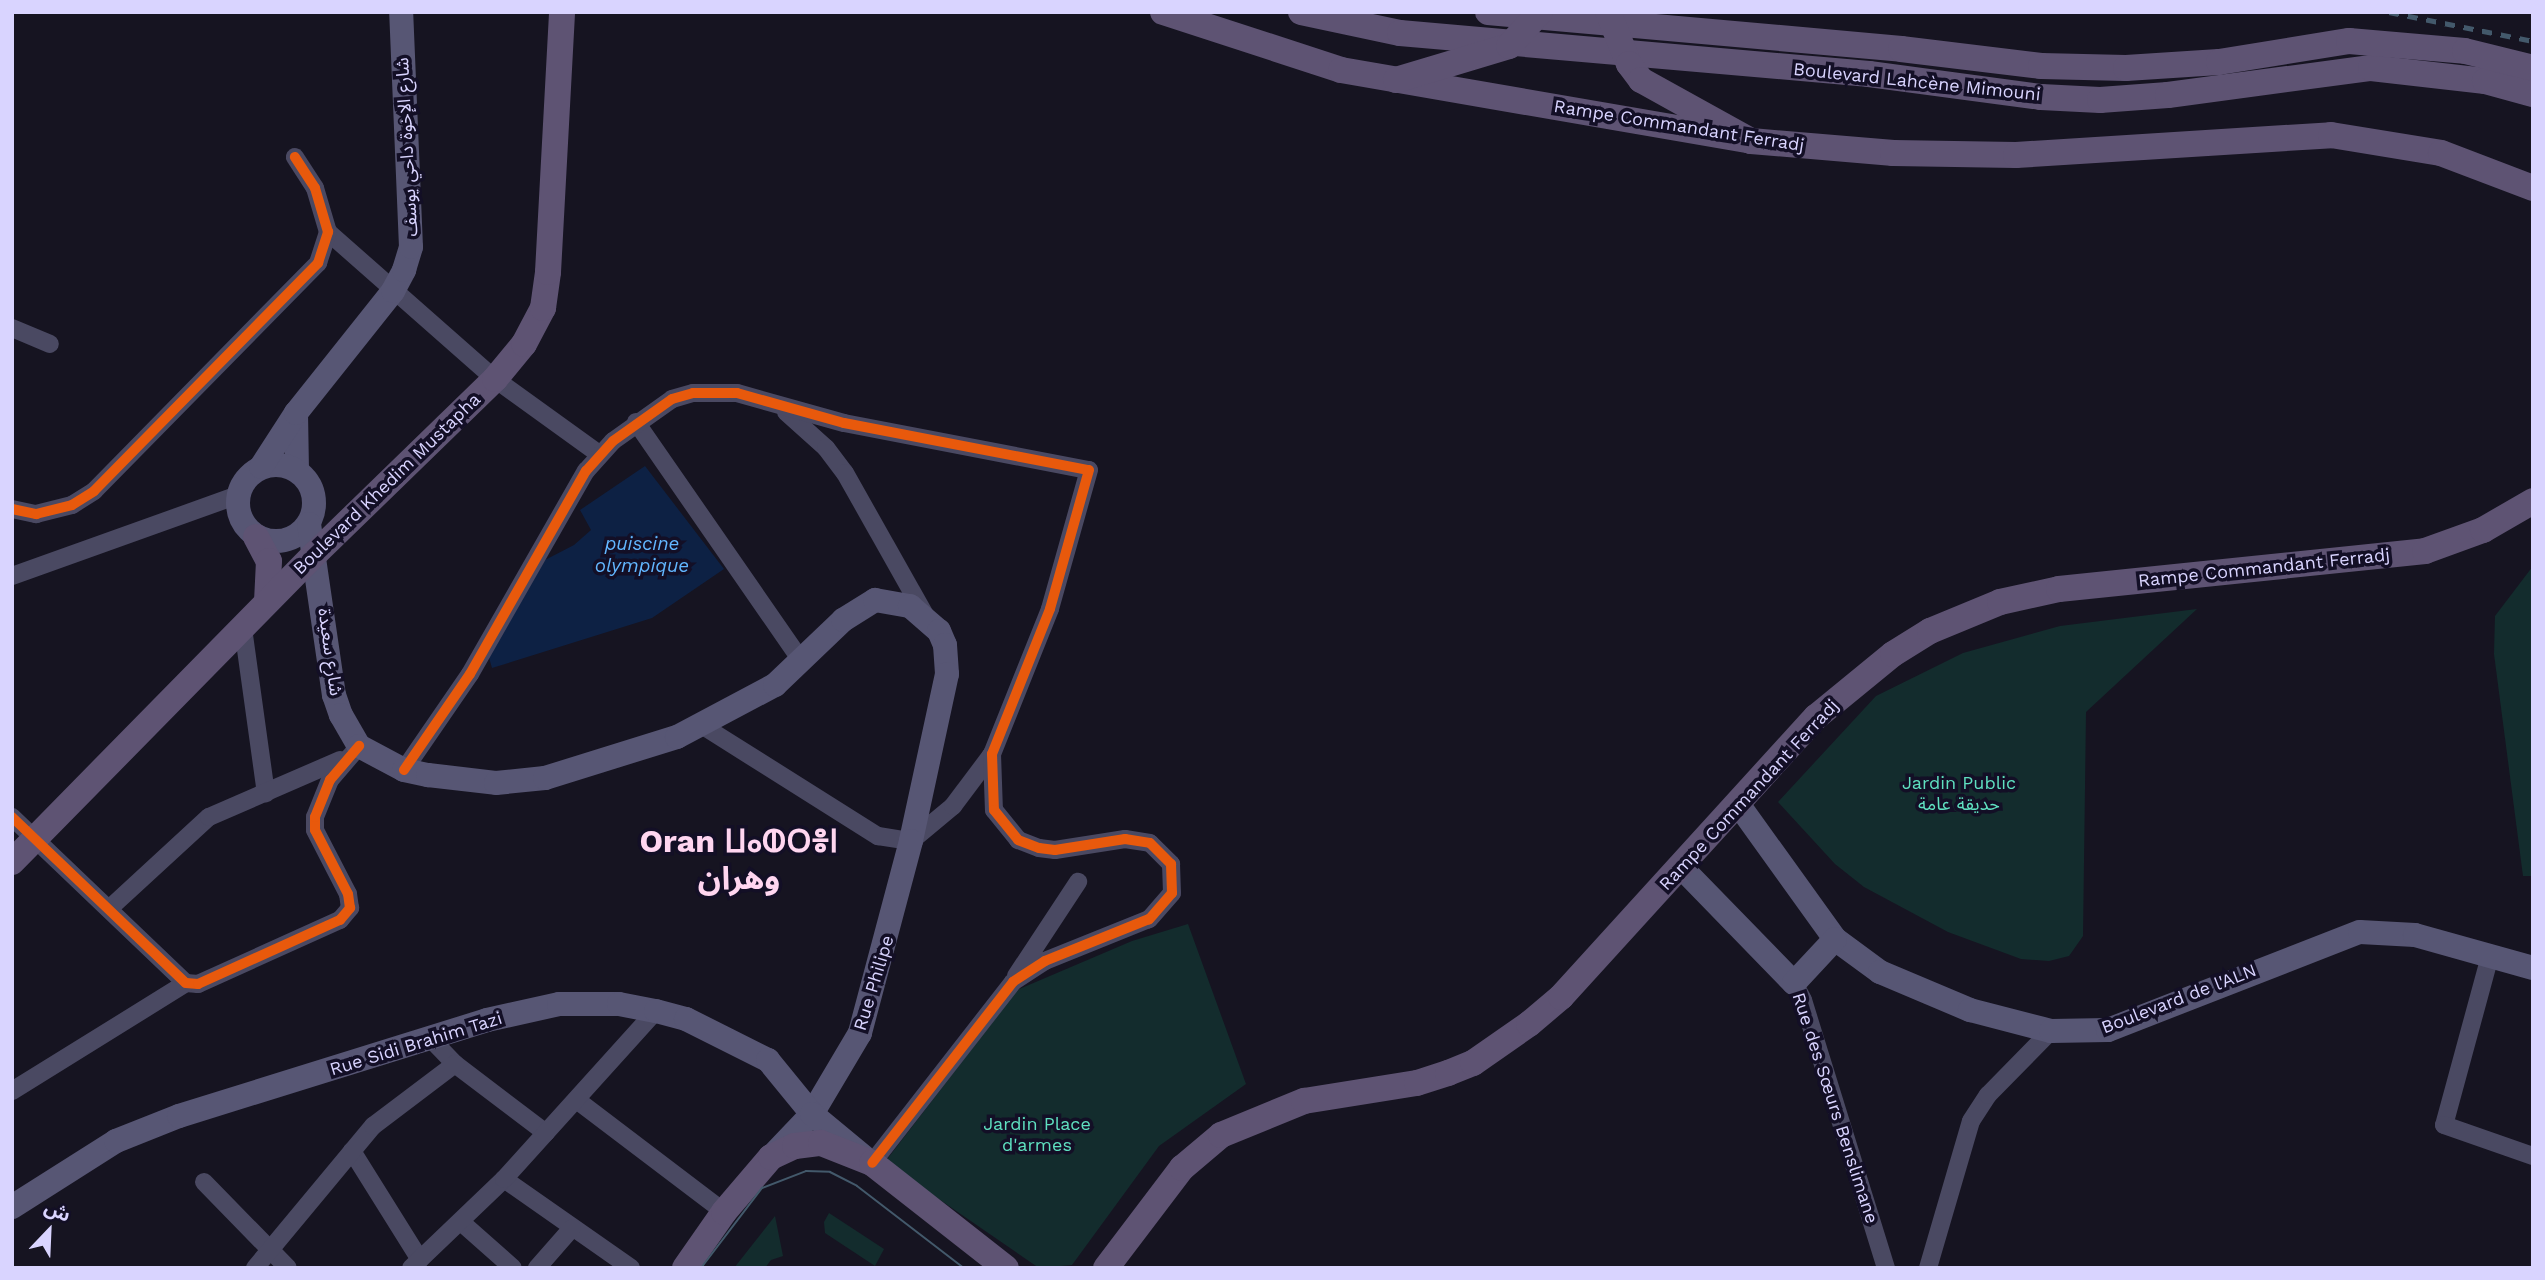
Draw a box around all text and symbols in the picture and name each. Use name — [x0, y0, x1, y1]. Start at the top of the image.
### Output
street label: شارع الإخوة داحي يوسف — [392, 57, 422, 237]
street label: Boulevard Lahcène Mimouni — [1792, 58, 2042, 106]
street label: Rampe Commandant Ferradj — [1552, 96, 1806, 156]
street label: Boulevard Khedim Mustapha — [289, 389, 485, 579]
water label: puiscine olympique — [595, 533, 689, 577]
street label: Rampe Commandant Ferradj — [2137, 544, 2391, 592]
street label: شارع سعيدة — [313, 607, 347, 697]
street label: Rampe Commandant Ferradj — [1655, 695, 1843, 895]
park label: Jardin Public حديقة عامة — [1902, 773, 2016, 816]
district label: Oran ⵡⴰⵀⵔⴻⵏ وهران — [640, 823, 838, 898]
street label: Rue Philipe — [849, 933, 899, 1033]
street label: Boulevard de l'ALN — [2098, 959, 2260, 1039]
street label: Rue des Sœurs Benslimane — [1787, 990, 1883, 1226]
street label: Rue Sidi Brahim Tazi — [327, 1007, 505, 1081]
park label: Jardin Place d'armes — [983, 1114, 1091, 1156]
north arrow — [14, 1196, 84, 1266]
text: ش — [41, 1196, 74, 1227]

